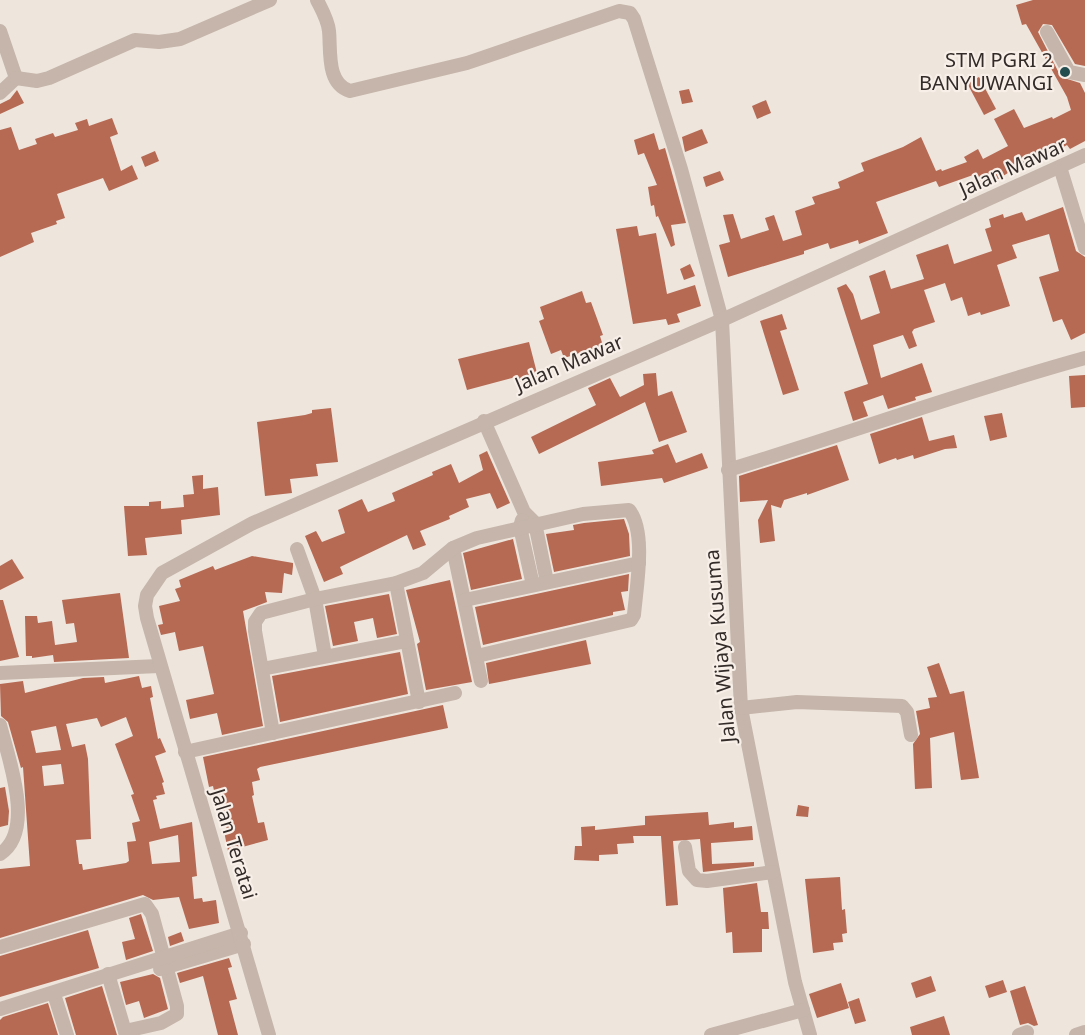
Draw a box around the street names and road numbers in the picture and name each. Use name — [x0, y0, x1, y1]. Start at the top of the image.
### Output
street label: Jalan Mawar — [953, 131, 1071, 203]
street label: Jalan Mawar — [509, 328, 627, 398]
street label: Jalan Wijaya Kusuma — [698, 548, 742, 746]
street label: Jalan Teratai — [204, 783, 264, 902]

